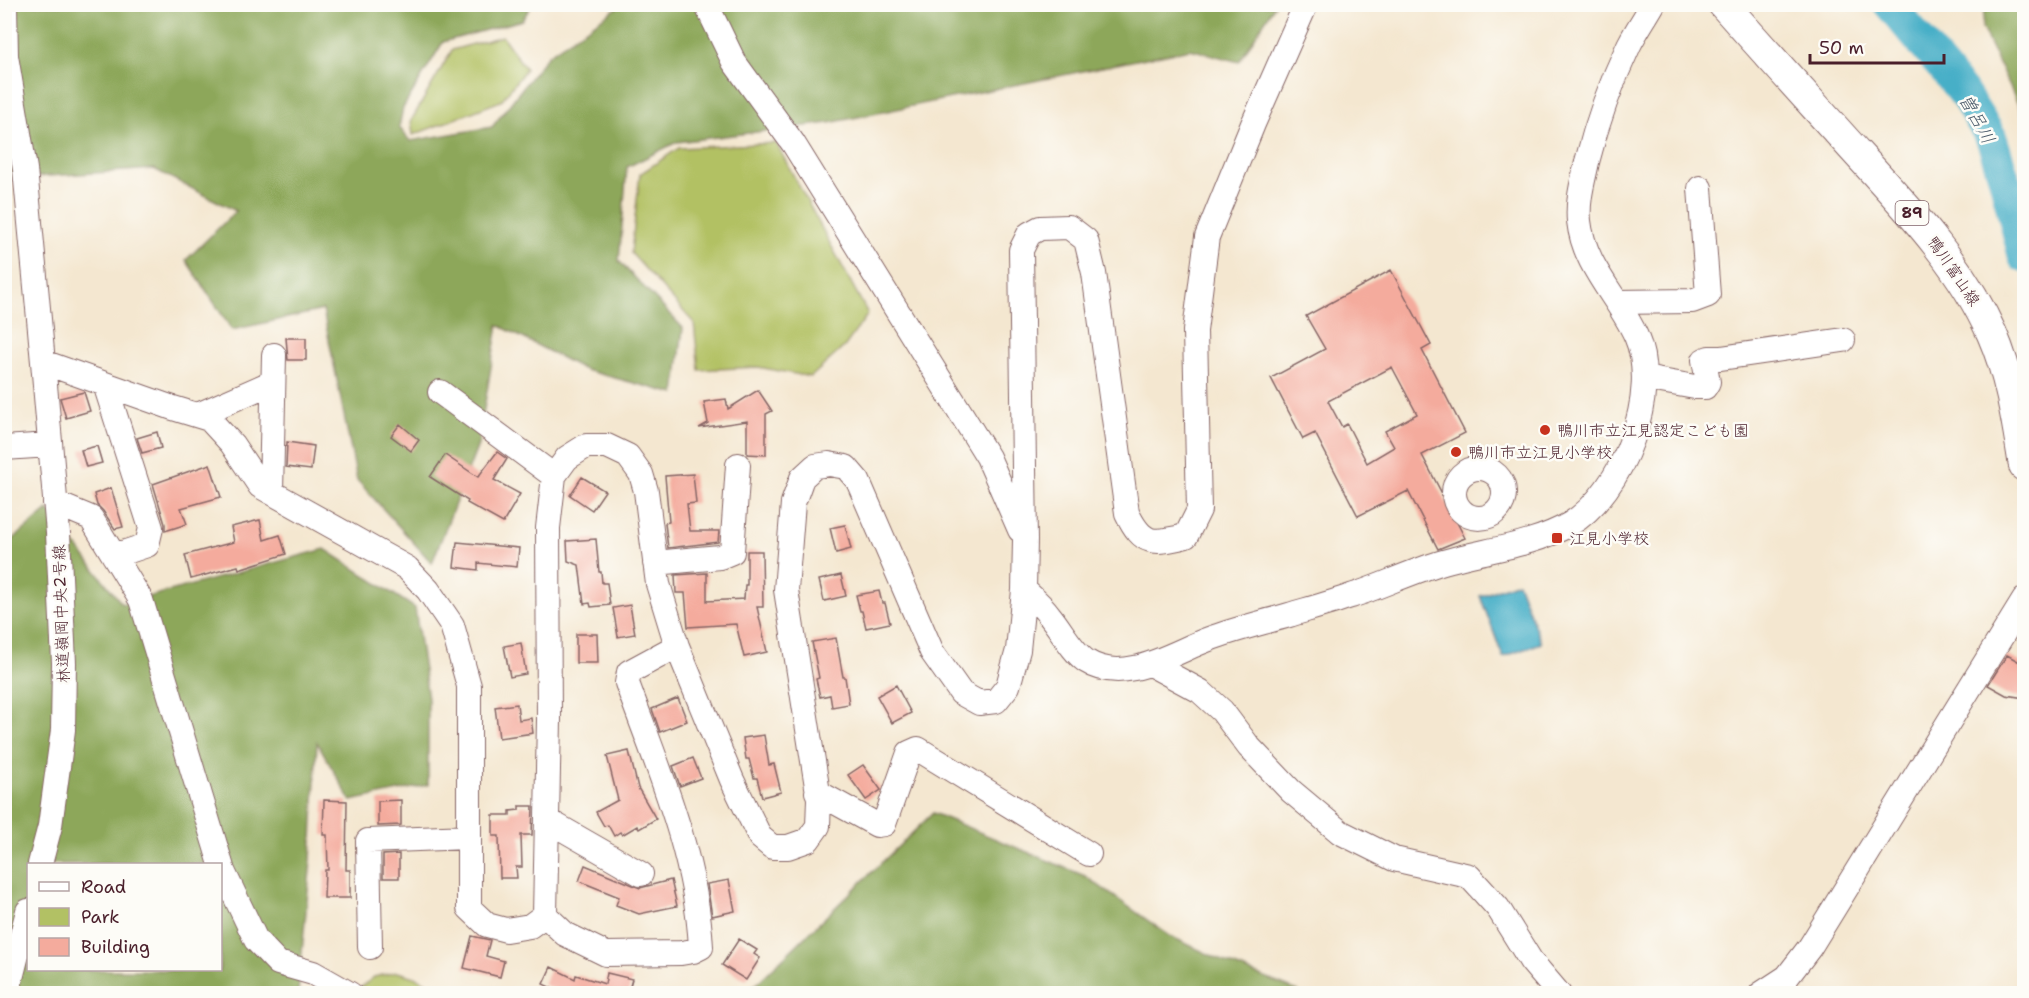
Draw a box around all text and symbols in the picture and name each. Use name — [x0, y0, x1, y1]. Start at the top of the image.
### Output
scale bar — [1810, 27, 1944, 65]
text: 50 m — [1819, 36, 1864, 60]
water label: 曽呂川 — [1953, 90, 2001, 148]
road number: 89 — [1896, 201, 1928, 225]
street label: 鴨川富山線 — [1923, 232, 1985, 310]
place label: 鴨川市立江見認定こども園 — [1557, 420, 1749, 441]
marker: 鴨川市立江見認定こども園 — [1538, 423, 1552, 437]
place label: 鴨川市立江見小学校 — [1468, 442, 1612, 463]
marker: 鴨川市立江見小学校 — [1449, 445, 1463, 459]
place label: 江見小学校 — [1569, 528, 1649, 549]
marker: 江見小学校 — [1550, 531, 1564, 545]
street label: 林道嶺岡中央2号線 — [48, 544, 74, 684]
legend — [27, 863, 222, 971]
text: Road — [81, 875, 126, 899]
text: Park — [81, 905, 120, 929]
text: Building — [81, 935, 150, 959]

